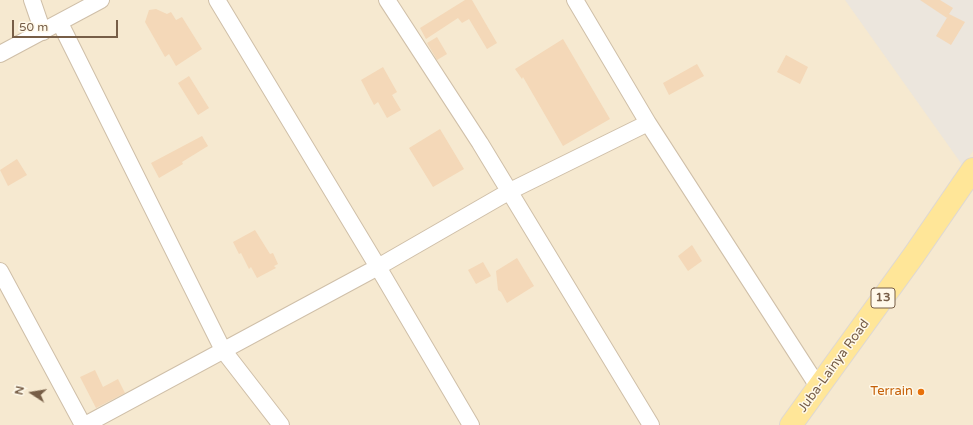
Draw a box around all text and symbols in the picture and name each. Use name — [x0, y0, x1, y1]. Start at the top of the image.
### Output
scale bar — [14, 12, 120, 38]
text: 50 m — [19, 20, 48, 34]
road number: 13 — [871, 288, 895, 308]
street label: Juba-Lainya Road — [795, 317, 873, 415]
north arrow — [12, 373, 52, 413]
place label: Terrain — [870, 384, 913, 400]
text: N — [12, 385, 27, 396]
marker: Terrain — [916, 387, 926, 397]

